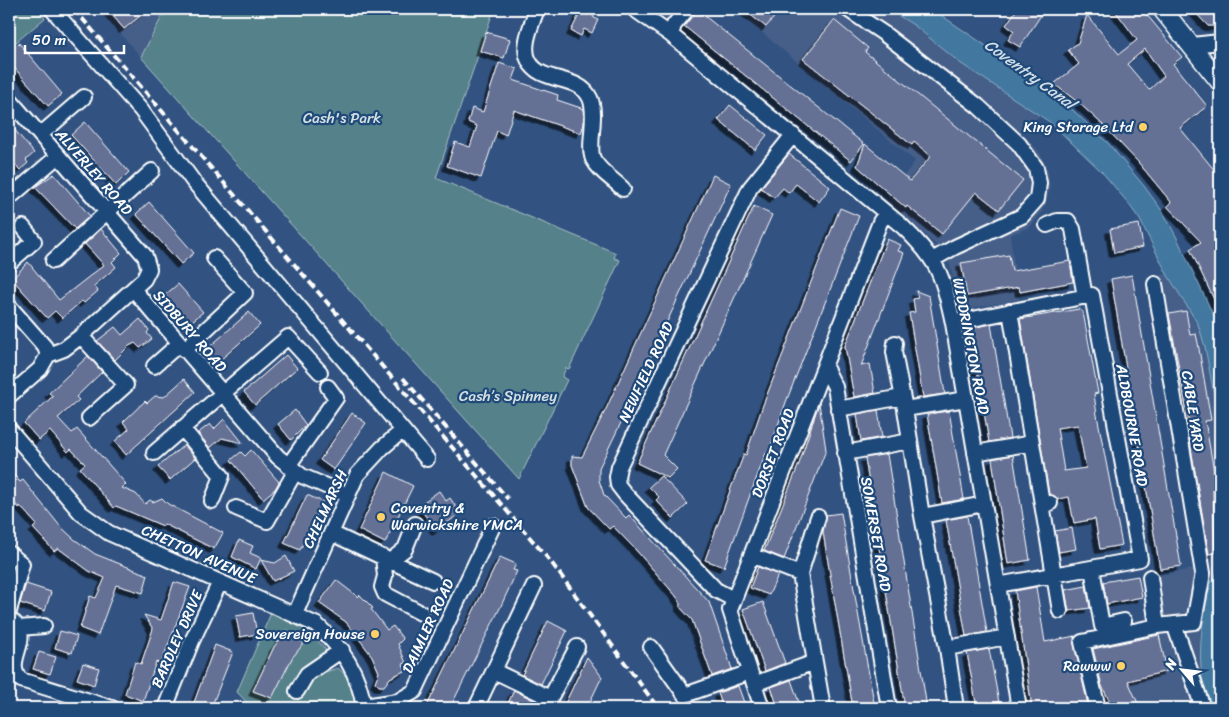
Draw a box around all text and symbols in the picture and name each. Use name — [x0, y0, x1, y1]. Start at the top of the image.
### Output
scale bar — [25, 22, 124, 54]
text: 50 m — [32, 27, 67, 53]
water label: Coventry Canal — [978, 31, 1085, 119]
park label: Cash's Park — [303, 105, 381, 131]
place label: King Storage Ltd — [1023, 114, 1134, 140]
marker: King Storage Ltd — [1137, 121, 1149, 133]
street label: ALVERLEY ROAD — [48, 122, 139, 221]
street label: WIDDRINGTON ROAD — [945, 275, 997, 417]
street label: SIDBURY ROAD — [147, 284, 233, 378]
street label: NEWFIELD ROAD — [611, 317, 681, 427]
street label: ALDBOURNE ROAD — [1108, 361, 1156, 488]
street label: CABLE YARD — [1174, 369, 1212, 453]
park label: Cash’s Spinney — [459, 383, 557, 409]
street label: DORSET ROAD — [744, 404, 802, 502]
street label: CHELMARSH — [295, 465, 355, 553]
street label: SOMERSET ROAD — [853, 475, 899, 594]
place label: Coventry & Warwickshire YMCA — [391, 495, 523, 538]
marker: Coventry & Warwickshire YMCA — [375, 511, 387, 523]
street label: CHETTON AVENUE — [137, 517, 262, 592]
street label: DAIMLER ROAD — [395, 574, 461, 678]
street label: BARDLEY DRIVE — [144, 584, 211, 692]
place label: Sovereign House — [255, 621, 365, 647]
marker: Sovereign House — [369, 628, 381, 640]
north arrow — [1156, 644, 1206, 694]
place label: Rawww — [1063, 653, 1112, 679]
text: N — [1157, 654, 1184, 675]
marker: Rawww — [1115, 660, 1127, 672]

